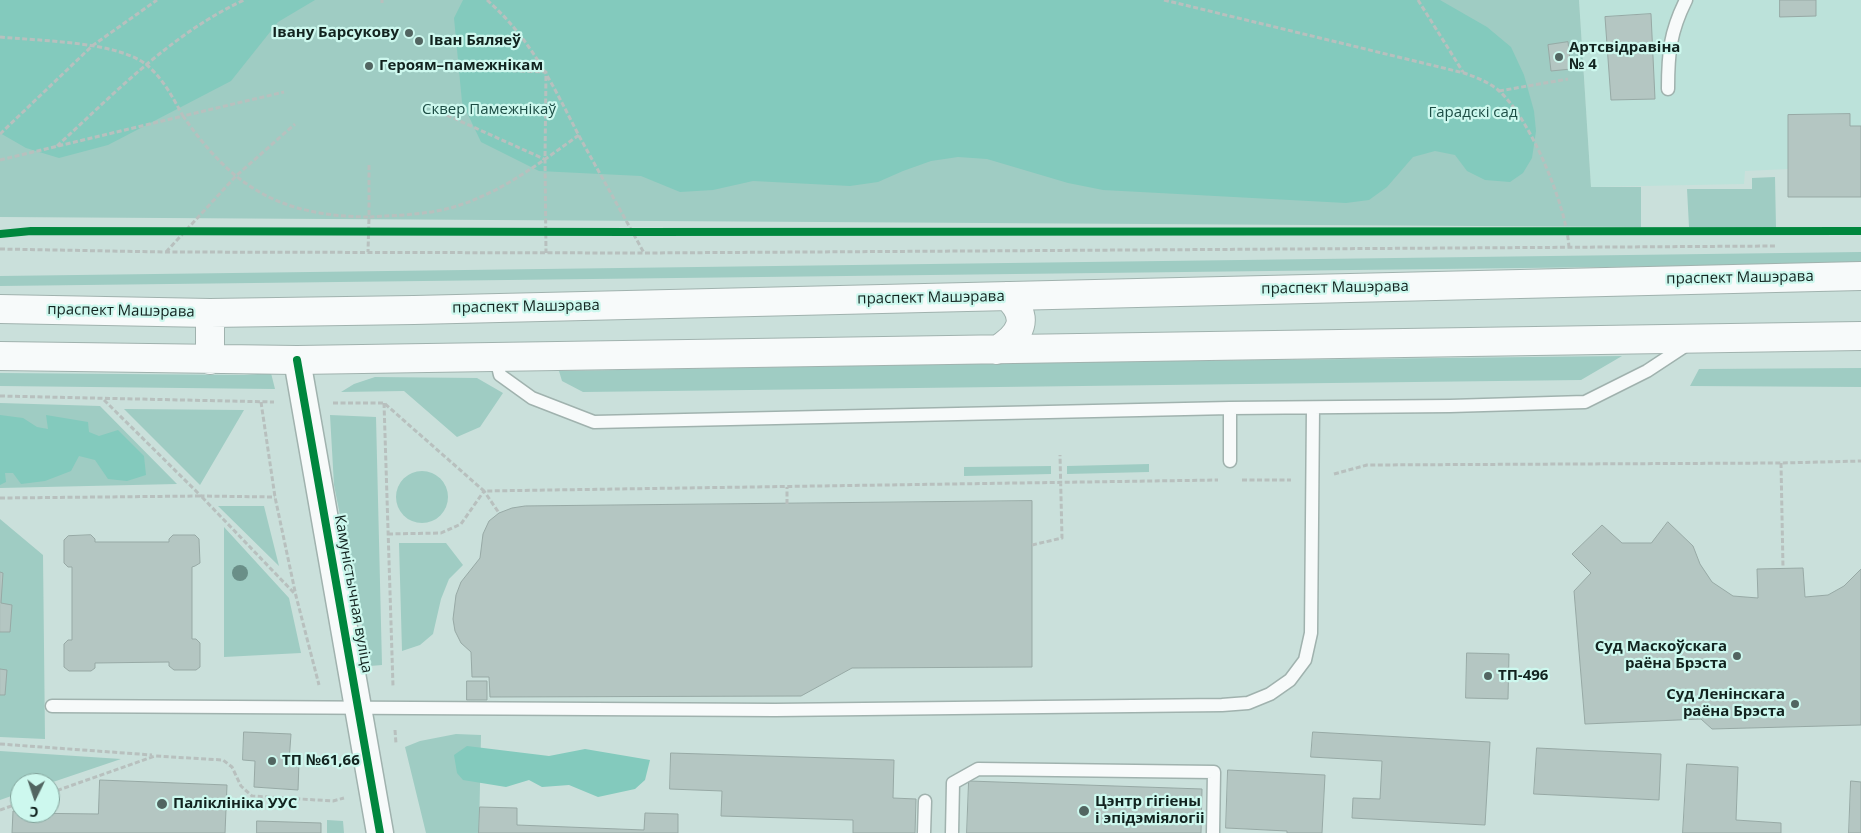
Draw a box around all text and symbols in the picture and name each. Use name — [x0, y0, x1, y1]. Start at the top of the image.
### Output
place label: Івану Барсукову — [272, 24, 399, 42]
marker: Івану Барсукову — [403, 27, 415, 39]
place label: Іван Бяляеў — [429, 32, 521, 50]
marker: Іван Бяляеў — [413, 35, 425, 47]
place label: Артсвідравіна № 4 — [1569, 39, 1680, 74]
marker: Артсвідравіна № 4 — [1553, 51, 1565, 63]
place label: Героям–памежнікам — [379, 57, 543, 75]
marker: Героям–памежнікам — [363, 60, 375, 72]
park label: Сквер Памежнікаў — [422, 101, 556, 119]
park label: Гарадскі сад — [1428, 104, 1518, 122]
street label: праспект Машэрава — [1666, 268, 1814, 288]
street label: праспект Машэрава — [1261, 278, 1409, 298]
street label: праспект Машэрава — [857, 288, 1005, 308]
street label: праспект Машэрава — [452, 297, 600, 317]
street label: праспект Машэрава — [47, 301, 195, 321]
street label: Камуністычная вуліца — [330, 513, 376, 675]
place label: Суд Маскоўскага раёна Брэста — [1595, 638, 1727, 673]
marker: Суд Маскоўскага раёна Брэста — [1731, 650, 1743, 662]
place label: ТП-496 — [1498, 667, 1548, 685]
marker: ТП-496 — [1482, 670, 1494, 682]
place label: Суд Ленінскага раёна Брэста — [1666, 686, 1785, 721]
marker: Суд Ленінскага раёна Брэста — [1789, 698, 1801, 710]
place label: ТП №61,66 — [282, 752, 360, 770]
marker: ТП №61,66 — [266, 755, 278, 767]
north arrow — [10, 773, 60, 823]
place label: Цэнтр гігіены і эпідэміялогіі — [1095, 793, 1205, 828]
place label: Паліклініка УУС — [173, 795, 297, 813]
marker: Паліклініка УУС — [155, 797, 169, 811]
text: С — [29, 803, 39, 822]
marker: Цэнтр гігіены і эпідэміялогіі — [1077, 804, 1091, 818]

